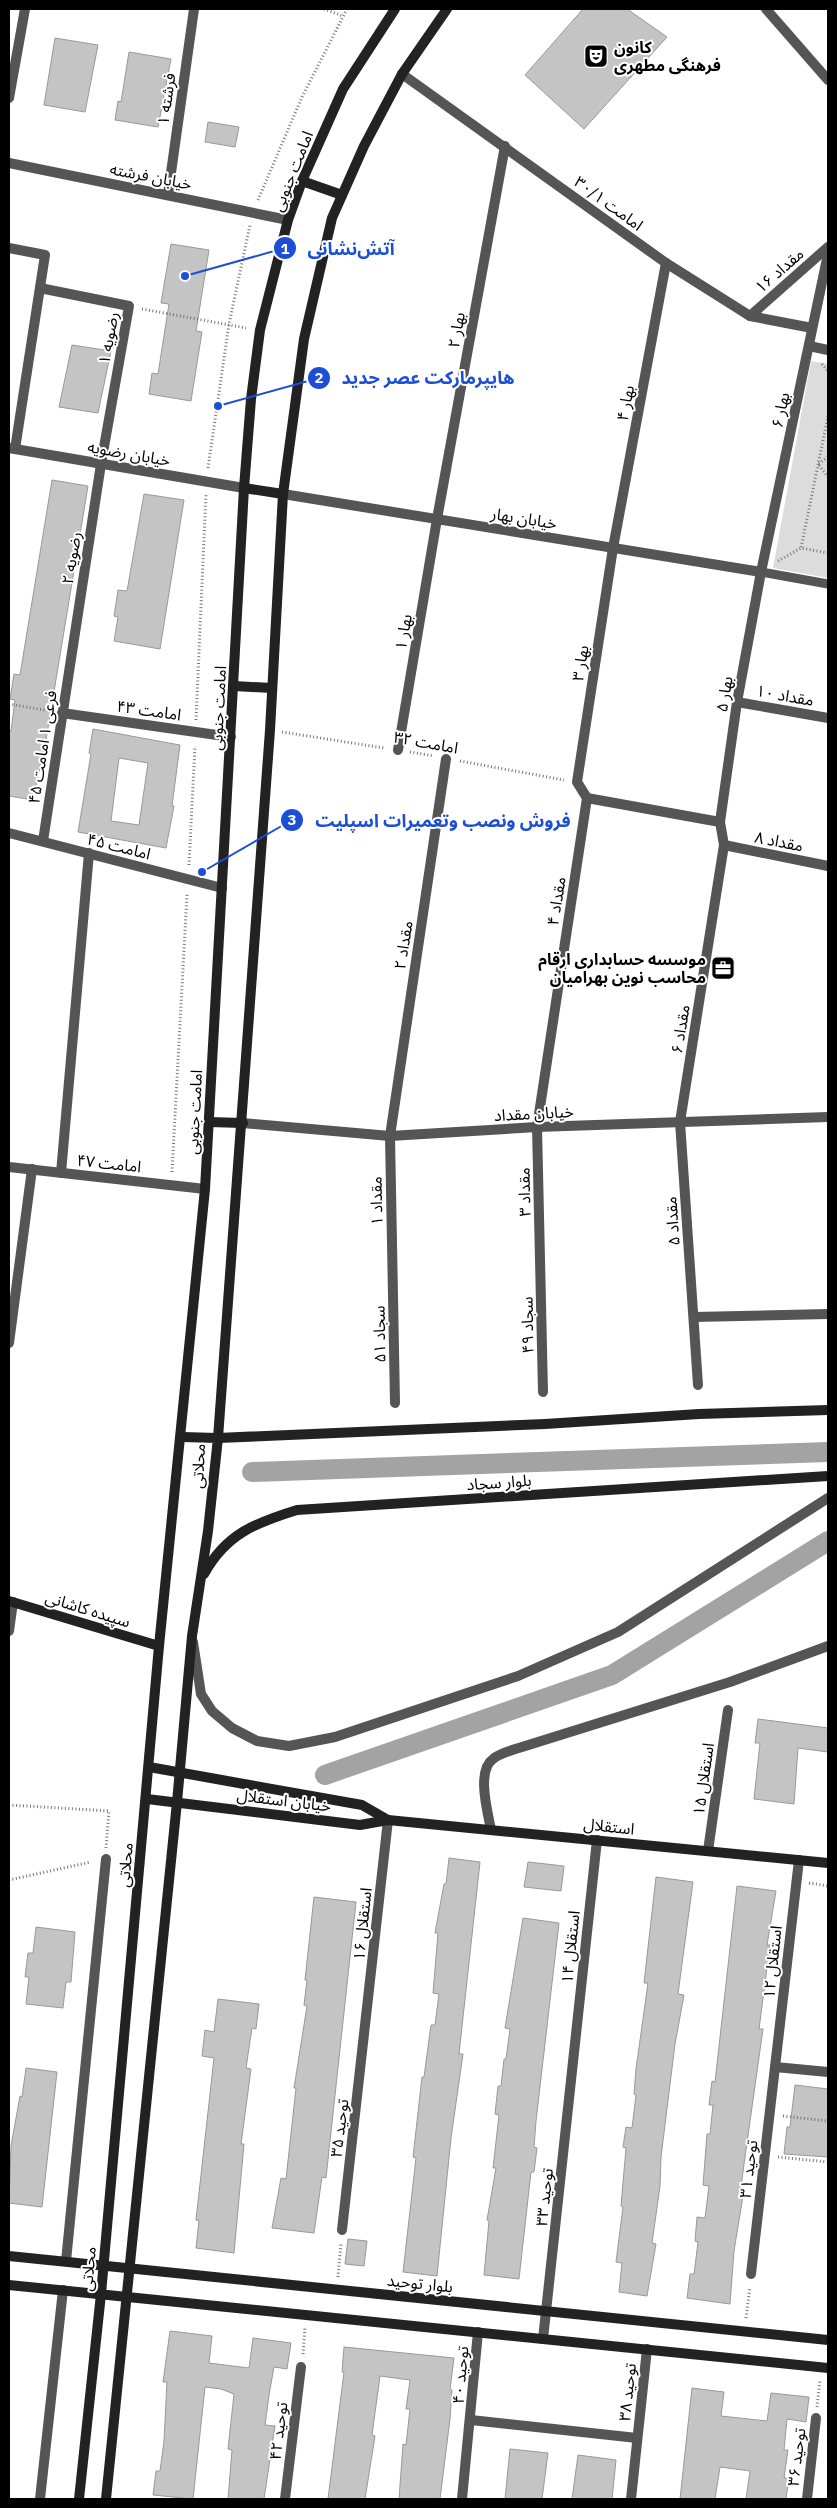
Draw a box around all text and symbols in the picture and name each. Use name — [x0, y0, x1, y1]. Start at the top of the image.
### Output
place label: کانون فرهنگی مطهری — [614, 37, 721, 75]
theatre icon: کانون فرهنگی مطهری — [583, 43, 609, 69]
street label: فرشته ۱ — [152, 72, 180, 126]
street label: امامت جنوبی — [267, 128, 317, 214]
street label: خیابان فرشته — [108, 158, 194, 194]
street label: امامت ۳۰/۱ — [571, 171, 647, 235]
callout: آتش‌نشانی — [273, 232, 405, 265]
text: آتش‌نشانی — [307, 237, 396, 260]
text: 1 — [280, 239, 290, 258]
street label: مقداد ۱۶ — [750, 243, 808, 297]
street label: رضویه ۱ — [94, 310, 122, 366]
street label: بهار ۲ — [443, 311, 469, 349]
callout: هایپرمارکت عصر جدید — [307, 362, 525, 395]
text: هایپرمارکت عصر جدید — [341, 366, 515, 390]
text: 2 — [314, 368, 324, 387]
street label: بهار ۴ — [612, 383, 638, 423]
street label: بهار ۶ — [766, 390, 794, 430]
street label: خیابان رضویه — [86, 436, 172, 470]
street label: خیابان بهار — [489, 503, 559, 533]
street label: رضویه ۲ — [57, 530, 85, 586]
street label: بهار ۱ — [390, 613, 416, 651]
street label: بهار ۳ — [567, 644, 593, 682]
street label: امامت جنوبی — [206, 665, 230, 751]
street label: بهار ۵ — [711, 675, 737, 713]
street label: مقداد ۱۰ — [755, 680, 815, 710]
street label: فرعی ۱ امامت ۴۵ — [23, 689, 61, 805]
street label: امامت ۴۳ — [116, 696, 182, 724]
street label: امامت ۳۲ — [392, 727, 460, 757]
callout: فروش ونصب وتعمیرات اسپلیت — [280, 804, 580, 837]
text: فروش ونصب وتعمیرات اسپلیت — [315, 809, 571, 833]
text: 3 — [287, 810, 297, 829]
street label: مقداد ۸ — [753, 826, 805, 856]
street label: امامت ۴۵ — [85, 828, 153, 864]
street label: مقداد ۴ — [542, 875, 570, 927]
street label: مقداد ۲ — [389, 919, 417, 971]
place label: موسسه حسابداری ارقام محاسب نوین بهرامیان — [538, 949, 706, 987]
office icon: موسسه حسابداری ارقام محاسب نوین بهرامیان — [710, 955, 736, 981]
street label: مقداد ۶ — [666, 1003, 694, 1055]
street label: امامت جنوبی — [182, 1069, 206, 1155]
street label: خیابان مقداد — [494, 1101, 574, 1125]
street label: امامت ۴۷ — [76, 1150, 142, 1176]
street label: مقداد ۳ — [514, 1167, 534, 1217]
street label: مقداد ۱ — [366, 1176, 386, 1226]
street label: مقداد ۵ — [660, 1196, 684, 1246]
street label: سجاد ۴۹ — [517, 1296, 537, 1354]
street label: سجاد ۵۱ — [369, 1305, 389, 1363]
street label: محلاتی — [187, 1443, 209, 1489]
street label: بلوار سجاد — [466, 1470, 532, 1494]
street label: سپیده کاشانی — [43, 1587, 133, 1632]
street label: استقلال ۱۵ — [688, 1741, 719, 1817]
street label: خیابان استقلال — [236, 1784, 332, 1817]
street label: استقلال — [583, 1813, 635, 1840]
street label: محلاتی — [113, 1842, 137, 1888]
street label: استقلال ۱۶ — [348, 1887, 377, 1961]
street label: استقلال ۱۴ — [556, 1910, 585, 1984]
street label: استقلال ۱۲ — [758, 1925, 787, 1999]
street label: توحید ۳۵ — [326, 2098, 353, 2158]
street label: توحید ۳۱ — [735, 2139, 762, 2199]
street label: توحید ۳۳ — [531, 2167, 557, 2227]
street label: محلاتی — [76, 2246, 100, 2292]
street label: بلوار توحید — [386, 2270, 454, 2296]
street label: توحید ۴۰ — [447, 2345, 473, 2405]
street label: توحید ۳۸ — [614, 2362, 640, 2422]
street label: توحید ۴۲ — [265, 2401, 292, 2461]
street label: توحید ۳۶ — [783, 2427, 810, 2487]

